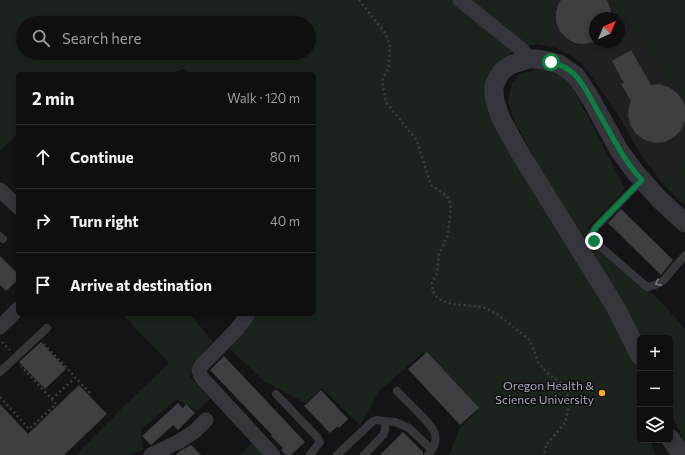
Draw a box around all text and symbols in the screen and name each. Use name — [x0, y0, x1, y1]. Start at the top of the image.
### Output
north arrow — [589, 12, 625, 48]
search box — [16, 16, 316, 60]
icon: search — [30, 27, 52, 49]
text: Search here — [62, 29, 141, 47]
route start — [542, 53, 560, 71]
text: 2 min — [32, 88, 74, 109]
text: Walk · 120 m — [227, 90, 300, 106]
icon: ahead — [32, 146, 54, 168]
text: Continue — [70, 148, 134, 166]
text: 80 m — [270, 149, 300, 165]
icon: right — [32, 210, 54, 232]
text: Turn right — [70, 212, 139, 230]
text: 40 m — [270, 213, 300, 229]
route end — [585, 232, 603, 250]
icon: arrive — [32, 274, 54, 296]
text: Arrive at destination — [70, 276, 212, 294]
one-way arrow — [655, 278, 662, 285]
map controls — [637, 335, 673, 443]
button: + — [637, 335, 673, 371]
button: − — [637, 371, 673, 407]
place label: Oregon Health & Science University — [495, 378, 594, 406]
marker: Oregon Health & Science University — [597, 388, 607, 398]
button: layers — [637, 407, 673, 443]

